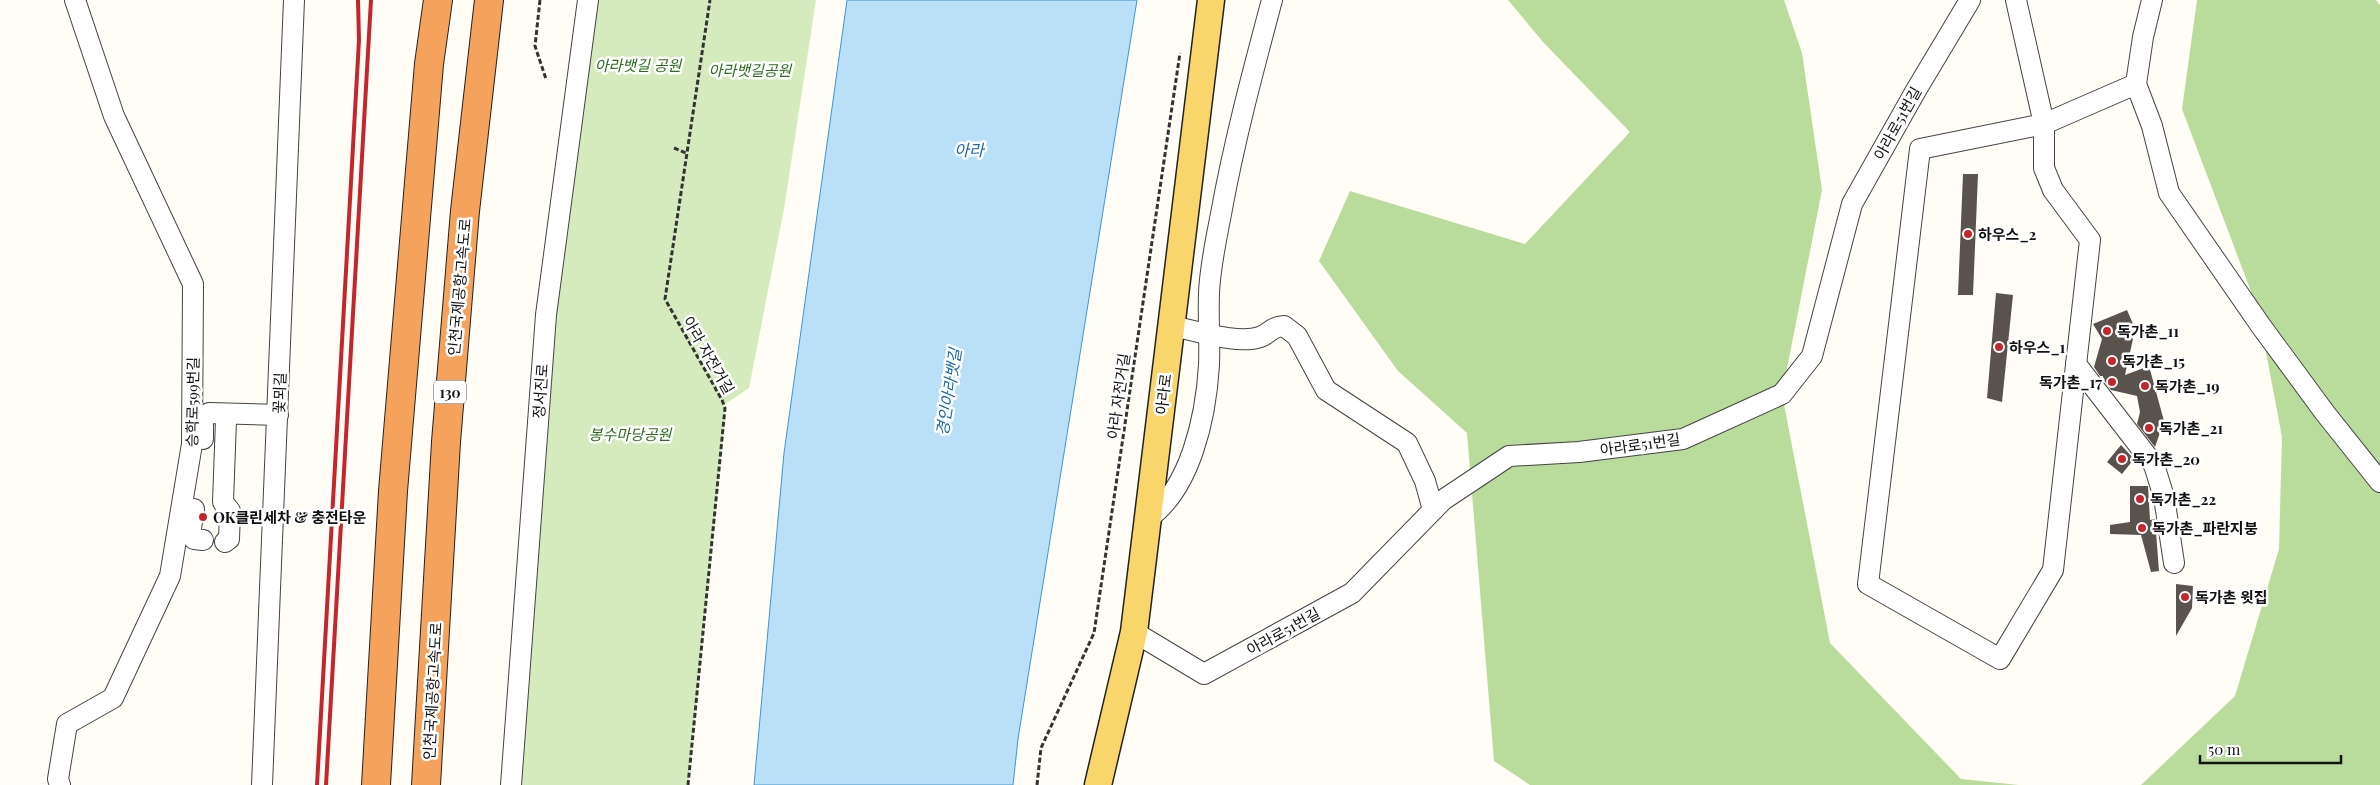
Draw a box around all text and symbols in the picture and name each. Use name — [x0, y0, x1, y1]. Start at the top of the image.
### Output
park label: 아라뱃길 공원 — [595, 55, 682, 75]
park label: 아라뱃길공원 — [709, 60, 793, 80]
street label: 아라로51번길 — [1869, 83, 1925, 163]
water label: 아라 — [954, 139, 986, 160]
street label: 인천국제공항고속도로 — [443, 217, 475, 357]
place label: 하우스_2 — [1978, 224, 2037, 244]
marker: 하우스_2 — [1962, 228, 1974, 240]
street label: 아라 자전거길 — [679, 313, 739, 397]
place label: 독가촌_11 — [2117, 321, 2179, 341]
marker: 독가촌_11 — [2101, 325, 2113, 337]
place label: 하우스_1 — [2009, 337, 2066, 357]
marker: 하우스_1 — [1993, 341, 2005, 353]
water label: 경인아라뱃길 — [931, 345, 965, 437]
place label: 독가촌_15 — [2122, 351, 2185, 371]
street label: 아라 자전거길 — [1102, 352, 1134, 440]
marker: 독가촌_15 — [2106, 355, 2118, 367]
street label: 승학로599번길 — [181, 357, 203, 447]
street label: 정서진로 — [528, 363, 552, 419]
street label: 꽃뫼길 — [268, 372, 290, 414]
street label: 아라로 — [1151, 372, 1175, 416]
place label: 독가촌_17 — [2039, 372, 2102, 392]
marker: 독가촌_17 — [2106, 376, 2118, 388]
place label: 독가촌_19 — [2155, 376, 2220, 396]
marker: 독가촌_19 — [2139, 380, 2151, 392]
road number: 130 — [434, 381, 466, 404]
place label: 독가촌_21 — [2159, 418, 2223, 438]
marker: 독가촌_21 — [2143, 422, 2155, 434]
park label: 봉수마당공원 — [589, 424, 673, 444]
street label: 아라로51번길 — [1599, 428, 1681, 460]
place label: 독가촌_20 — [2132, 449, 2200, 469]
marker: 독가촌_20 — [2116, 453, 2128, 465]
place label: 독가촌_22 — [2150, 489, 2216, 509]
marker: 독가촌_22 — [2134, 493, 2146, 505]
place label: OK클린세차 & 충전타운 — [213, 507, 367, 527]
marker: OK클린세차 & 충전타운 — [197, 511, 209, 523]
place label: 독가촌_파란지붕 — [2152, 518, 2258, 538]
marker: 독가촌_파란지붕 — [2136, 522, 2148, 534]
place label: 독가촌 윗집 — [2195, 587, 2268, 607]
marker: 독가촌 윗집 — [2179, 591, 2191, 603]
street label: 아라로51번길 — [1243, 603, 1323, 659]
street label: 인천국제공항고속도로 — [418, 622, 446, 760]
scale bar — [2200, 732, 2341, 764]
text: 50 m — [2208, 739, 2241, 759]

